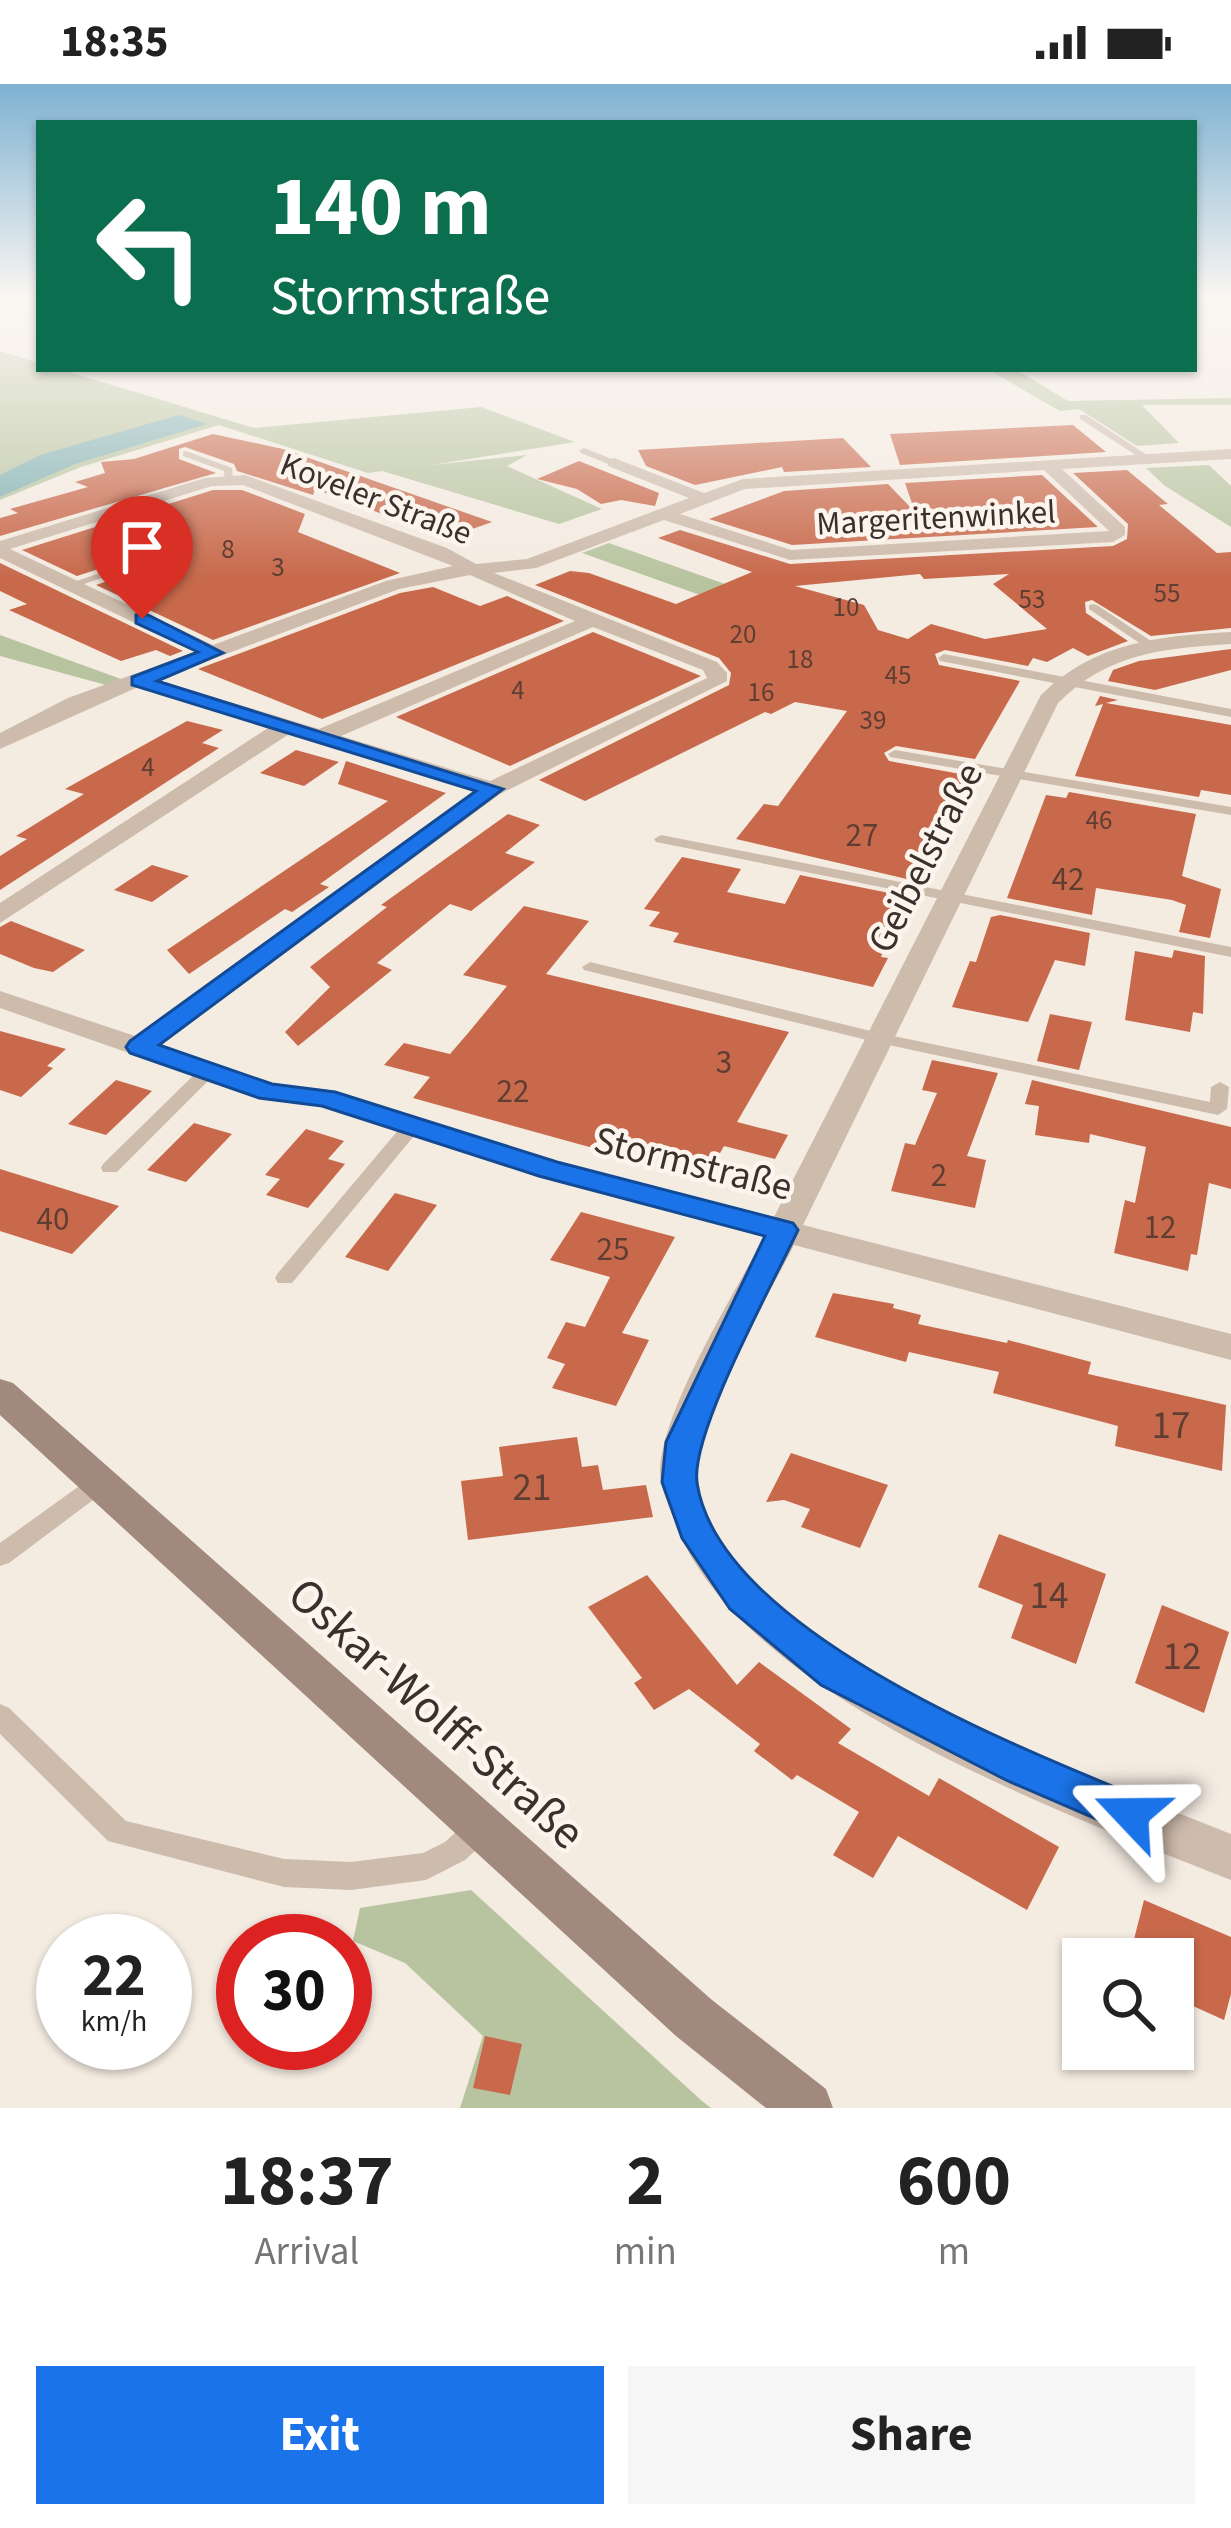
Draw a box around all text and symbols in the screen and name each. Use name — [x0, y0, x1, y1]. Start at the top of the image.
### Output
text: 18:35 — [60, 10, 169, 74]
text: 140 m — [270, 148, 492, 268]
icon: left — [72, 168, 228, 324]
text: Stormstraße — [270, 259, 550, 336]
street label: Koveler Straße — [273, 441, 479, 557]
street label: Margeritenwinkel — [815, 488, 1057, 548]
pin — [91, 496, 193, 619]
icon: arrive — [109, 514, 175, 580]
house number: 8 — [221, 530, 235, 569]
house number: 3 — [271, 548, 285, 587]
house number: 55 — [1154, 574, 1180, 613]
house number: 53 — [1019, 580, 1045, 619]
house number: 10 — [833, 588, 859, 627]
house number: 20 — [730, 615, 756, 654]
house number: 18 — [787, 640, 813, 679]
house number: 45 — [885, 656, 911, 695]
house number: 4 — [511, 671, 525, 710]
house number: 16 — [748, 673, 774, 712]
house number: 39 — [860, 701, 886, 740]
house number: 4 — [141, 748, 155, 787]
street label: Geibelstraße — [854, 753, 998, 963]
house number: 46 — [1086, 801, 1112, 840]
house number: 27 — [846, 812, 878, 859]
house number: 42 — [1052, 856, 1084, 903]
house number: 3 — [716, 1039, 732, 1086]
house number: 22 — [497, 1068, 529, 1115]
street label: Stormstraße — [588, 1112, 798, 1216]
house number: 2 — [931, 1152, 947, 1199]
house number: 40 — [37, 1196, 69, 1243]
house number: 12 — [1144, 1204, 1176, 1251]
house number: 25 — [597, 1226, 629, 1273]
house number: 17 — [1152, 1398, 1190, 1454]
house number: 21 — [513, 1460, 551, 1516]
street label: Oskar-Wolff-Straße — [273, 1562, 599, 1866]
house number: 14 — [1030, 1568, 1068, 1624]
house number: 12 — [1163, 1629, 1201, 1685]
position arrow — [1068, 1751, 1194, 1877]
speed limit sign: 30 — [216, 1914, 372, 2070]
text: 22 — [82, 1934, 146, 2019]
map controls — [1062, 1938, 1194, 2070]
button: search — [1062, 1938, 1194, 2070]
text: km/h — [81, 2000, 147, 2043]
text: 18:37 — [220, 2130, 394, 2233]
text: 2 — [626, 2130, 664, 2233]
text: 600 — [897, 2130, 1011, 2233]
text: Arrival — [254, 2224, 359, 2280]
text: min — [614, 2224, 677, 2280]
text: m — [938, 2224, 970, 2280]
button: Exit — [36, 2366, 604, 2504]
button: Share — [628, 2366, 1195, 2504]

